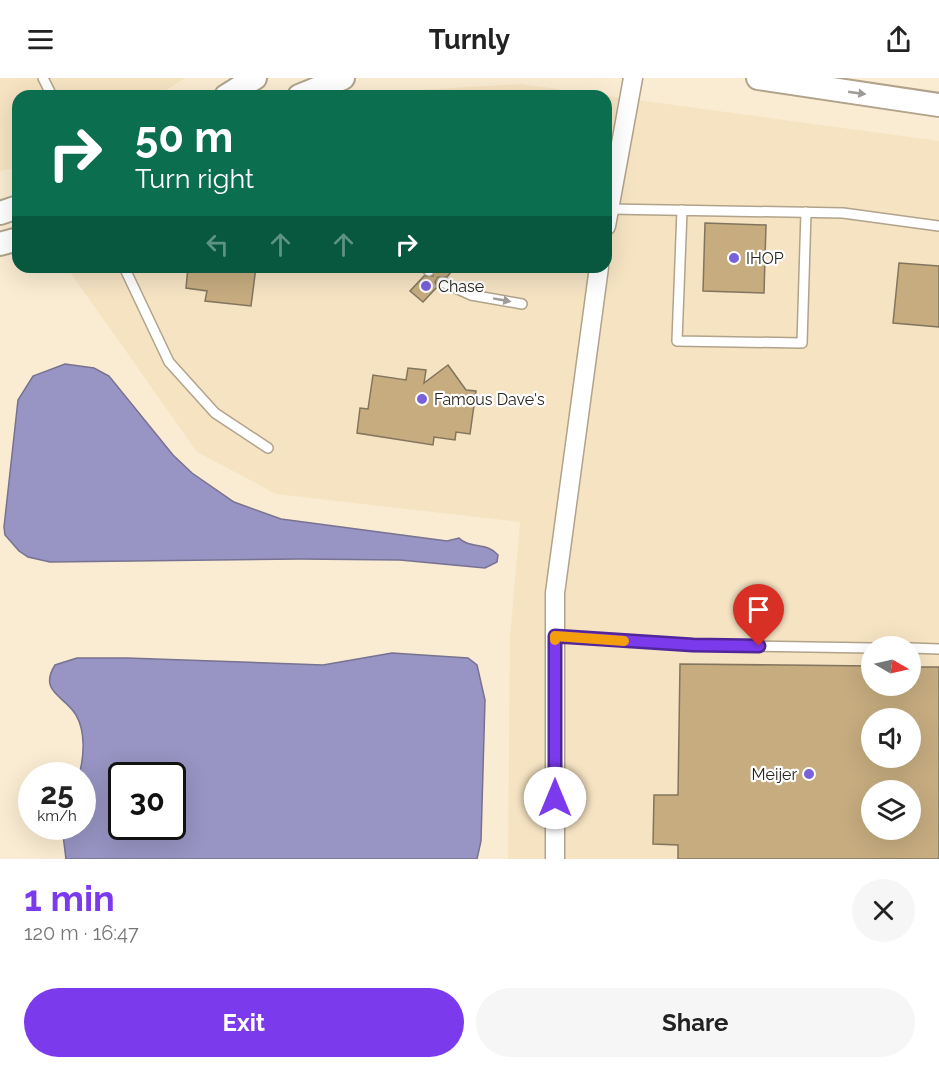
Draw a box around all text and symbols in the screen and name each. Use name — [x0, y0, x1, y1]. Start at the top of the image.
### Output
icon: menu — [24, 23, 57, 56]
icon: share — [882, 23, 915, 56]
text: Turnly — [429, 24, 510, 55]
one-way arrow — [848, 88, 867, 97]
text: 50 m — [135, 113, 233, 162]
icon: right — [36, 114, 114, 192]
text: Turn right — [135, 163, 254, 194]
icon: left — [201, 228, 234, 261]
icon: ahead — [264, 228, 297, 261]
icon: ahead — [327, 228, 360, 261]
icon: right — [390, 228, 423, 261]
place label: IHOP — [746, 249, 784, 268]
marker: IHOP — [727, 251, 741, 265]
place label: Chase — [438, 277, 484, 296]
marker: Chase — [419, 279, 433, 293]
one-way arrow — [492, 296, 511, 305]
place label: Famous Dave's — [434, 390, 545, 409]
marker: Famous Dave's — [415, 392, 429, 406]
pin — [733, 584, 784, 646]
icon: arrive — [742, 593, 775, 626]
north arrow — [861, 636, 921, 696]
map controls — [861, 636, 921, 840]
button: sound — [861, 708, 921, 768]
speed limit sign: 30 — [108, 762, 186, 840]
place label: Meijer — [752, 765, 797, 784]
position arrow — [523, 766, 587, 830]
marker: Meijer — [802, 767, 816, 781]
text: 25 — [40, 776, 74, 811]
button: layers — [861, 780, 921, 840]
text: km/h — [37, 807, 77, 825]
text: 1 min — [24, 877, 115, 919]
button: close — [852, 879, 915, 942]
text: 120 m · 16:47 — [24, 921, 139, 945]
button: Exit — [24, 988, 464, 1057]
button: Share — [476, 988, 915, 1057]

